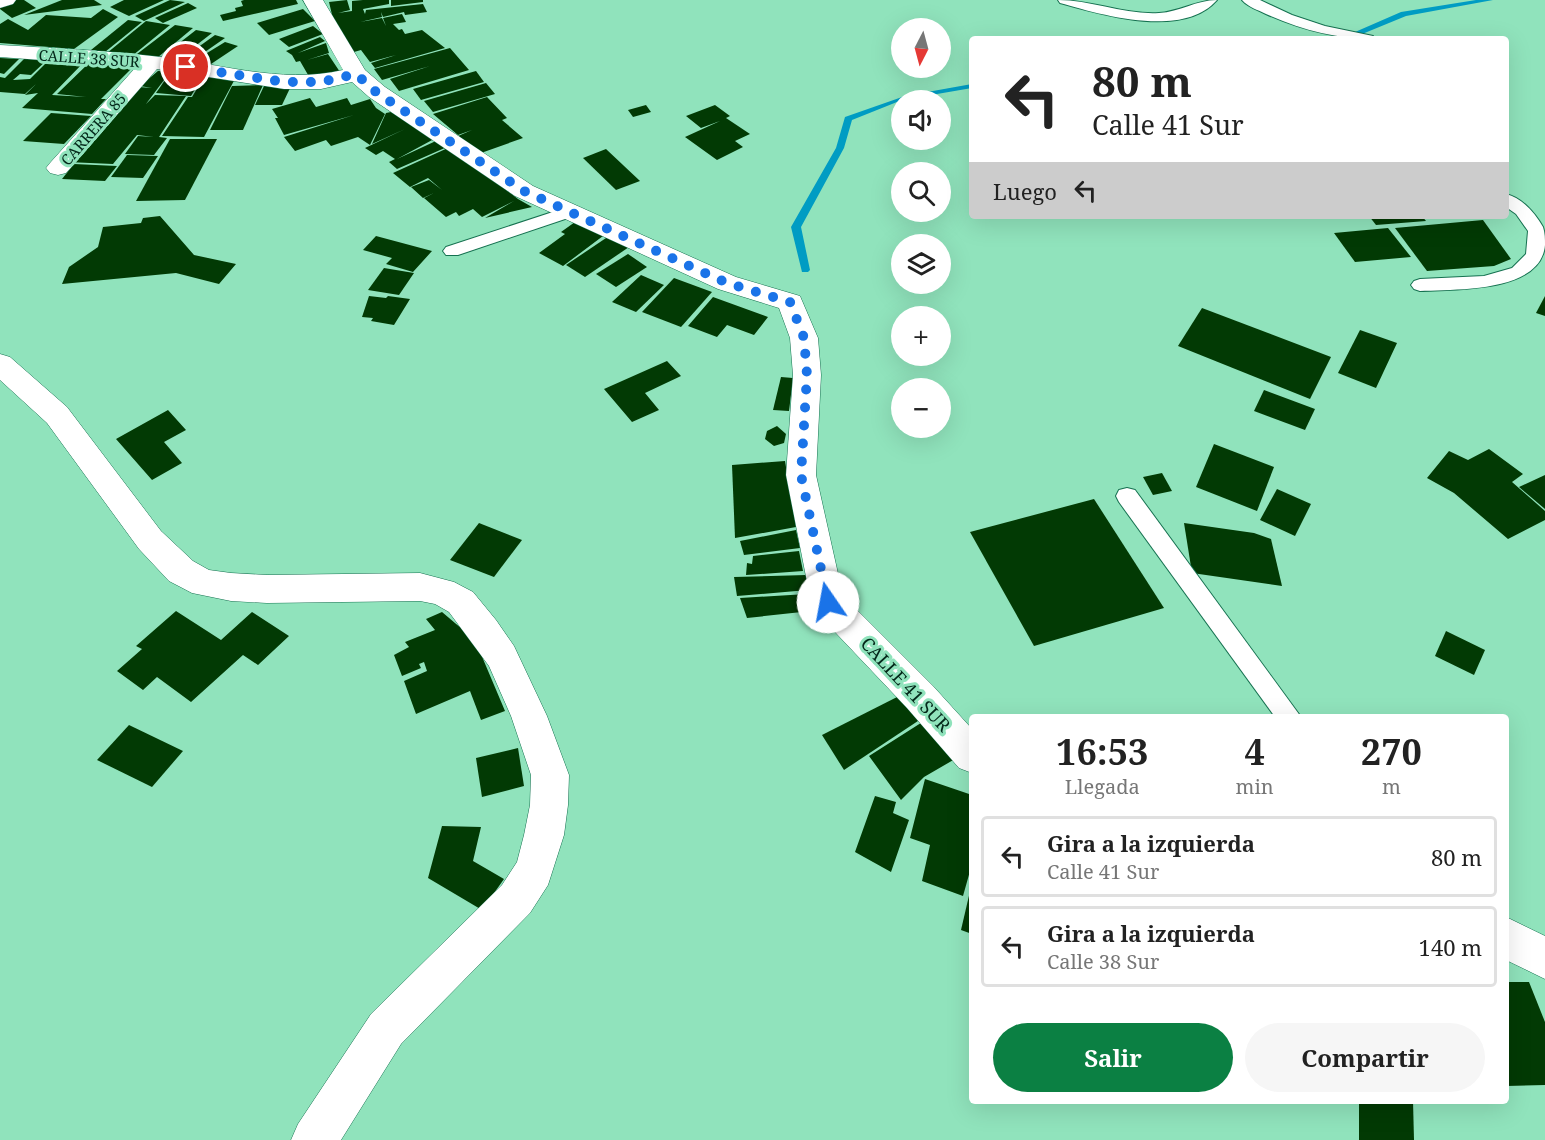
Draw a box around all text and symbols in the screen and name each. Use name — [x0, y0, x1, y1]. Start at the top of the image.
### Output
north arrow — [891, 18, 951, 78]
map controls — [891, 18, 951, 438]
pin — [160, 41, 211, 92]
street label: CALLE 38 SUR — [38, 44, 140, 72]
icon: arrive — [169, 50, 202, 83]
text: 80 m — [1092, 52, 1192, 109]
icon: left — [993, 60, 1071, 138]
street label: CARRERA 85 — [56, 89, 130, 169]
button: sound — [891, 90, 951, 150]
text: Calle 41 Sur — [1092, 106, 1244, 143]
button: search — [891, 162, 951, 222]
icon: left — [1069, 174, 1102, 207]
text: Luego — [993, 176, 1057, 206]
button: layers — [891, 234, 951, 294]
button: + — [891, 306, 951, 366]
button: − — [891, 378, 951, 438]
position arrow — [796, 570, 860, 634]
street label: CALLE 41 SUR — [856, 631, 956, 737]
text: 16:53 — [1056, 727, 1148, 776]
text: 4 — [1244, 727, 1265, 776]
text: 270 — [1361, 727, 1422, 776]
text: Llegada — [1065, 773, 1140, 800]
text: min — [1236, 773, 1274, 800]
text: m — [1382, 773, 1401, 800]
text: Gira a la izquierda — [1047, 828, 1255, 858]
icon: left — [996, 840, 1029, 873]
text: 80 m — [1431, 842, 1482, 872]
text: Calle 41 Sur — [1047, 858, 1159, 885]
text: Gira a la izquierda — [1047, 918, 1255, 948]
icon: left — [996, 930, 1029, 963]
text: 140 m — [1419, 932, 1482, 962]
text: Calle 38 Sur — [1047, 948, 1159, 975]
button: Salir — [993, 1023, 1233, 1092]
button: Compartir — [1245, 1023, 1485, 1092]

